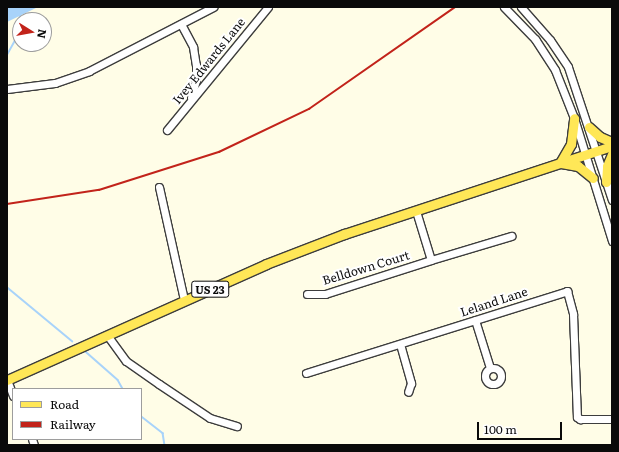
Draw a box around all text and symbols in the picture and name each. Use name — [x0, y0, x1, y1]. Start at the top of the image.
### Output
north arrow — [12, 12, 52, 52]
street label: Ivey Edwards Lane — [170, 15, 248, 107]
text: N — [34, 28, 52, 40]
street label: Belldown Court — [321, 248, 411, 288]
road number: US 23 — [191, 280, 229, 298]
street label: Leland Lane — [459, 284, 529, 320]
legend — [12, 388, 142, 440]
text: Road — [50, 395, 79, 413]
scale bar — [479, 414, 564, 440]
text: Railway — [50, 415, 96, 433]
text: 100 m — [484, 420, 517, 438]

